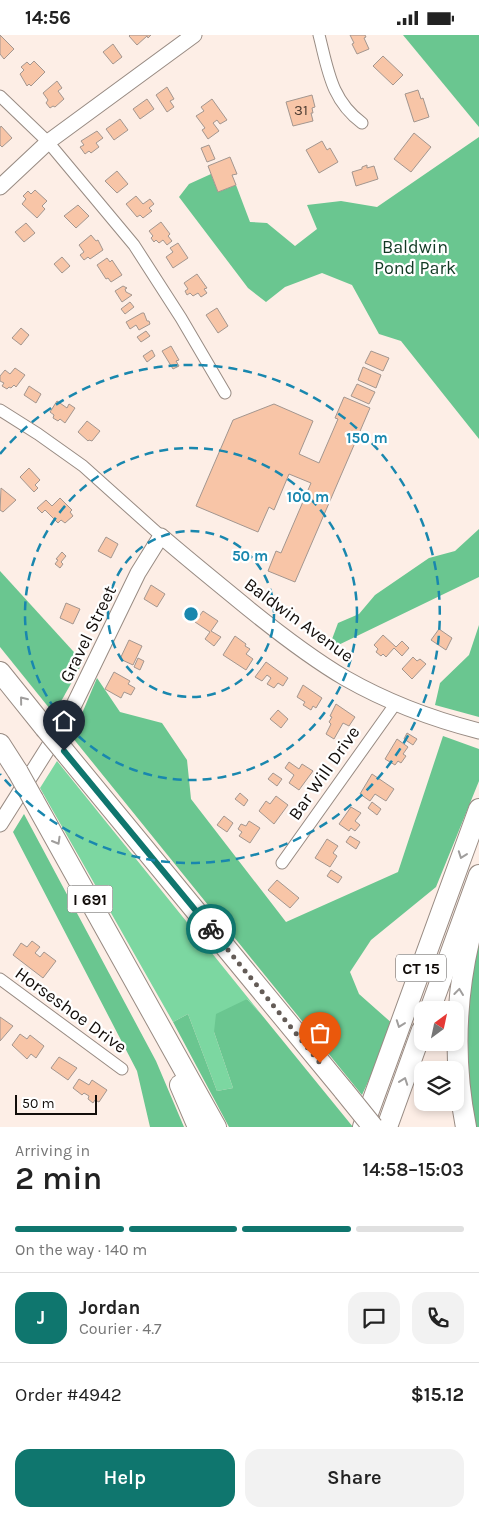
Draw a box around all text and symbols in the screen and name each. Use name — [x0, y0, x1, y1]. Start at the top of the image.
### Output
text: 14:56 — [25, 7, 71, 29]
house number: 31 — [294, 101, 308, 119]
park label: Baldwin Pond Park — [374, 236, 456, 279]
text: 150 m — [346, 429, 388, 447]
text: 100 m — [287, 488, 329, 506]
text: 50 m — [232, 547, 268, 565]
street label: Baldwin Avenue — [240, 573, 358, 667]
street label: Gravel Street — [55, 582, 121, 686]
centre of rings — [182, 605, 200, 623]
one-way arrow — [19, 697, 28, 706]
pin — [43, 700, 85, 751]
icon: home — [50, 707, 78, 735]
street label: Bar Will Drive — [284, 722, 364, 824]
one-way arrow — [51, 836, 61, 845]
one-way arrow — [458, 850, 468, 859]
road number: I 691 — [68, 886, 112, 913]
courier — [186, 904, 236, 954]
icon: bike — [197, 915, 225, 943]
road number: CT 15 — [396, 955, 446, 981]
street label: Horseshoe Drive — [11, 962, 131, 1058]
one-way arrow — [453, 987, 464, 995]
north arrow — [414, 1001, 464, 1051]
map controls — [414, 1001, 464, 1111]
pin — [299, 1012, 341, 1063]
icon: bag — [306, 1019, 334, 1047]
one-way arrow — [396, 1019, 406, 1028]
button: layers — [414, 1061, 464, 1111]
one-way arrow — [398, 1077, 408, 1086]
scale bar — [15, 1092, 98, 1115]
text: 50 m — [22, 1095, 55, 1112]
text: Arriving in — [15, 1141, 90, 1160]
text: 14:58–15:03 — [363, 1159, 464, 1181]
text: 2 min — [15, 1160, 102, 1197]
text: On the way · 140 m — [15, 1240, 147, 1259]
button: chat — [348, 1292, 400, 1344]
button: phone — [412, 1292, 464, 1344]
text: Jordan — [79, 1297, 140, 1319]
text: J — [37, 1307, 45, 1329]
text: Courier · 4.7 — [79, 1319, 162, 1338]
text: Order #4942 — [15, 1384, 122, 1406]
text: $15.12 — [411, 1384, 464, 1406]
button: Help — [15, 1449, 235, 1507]
button: Share — [245, 1449, 464, 1507]

